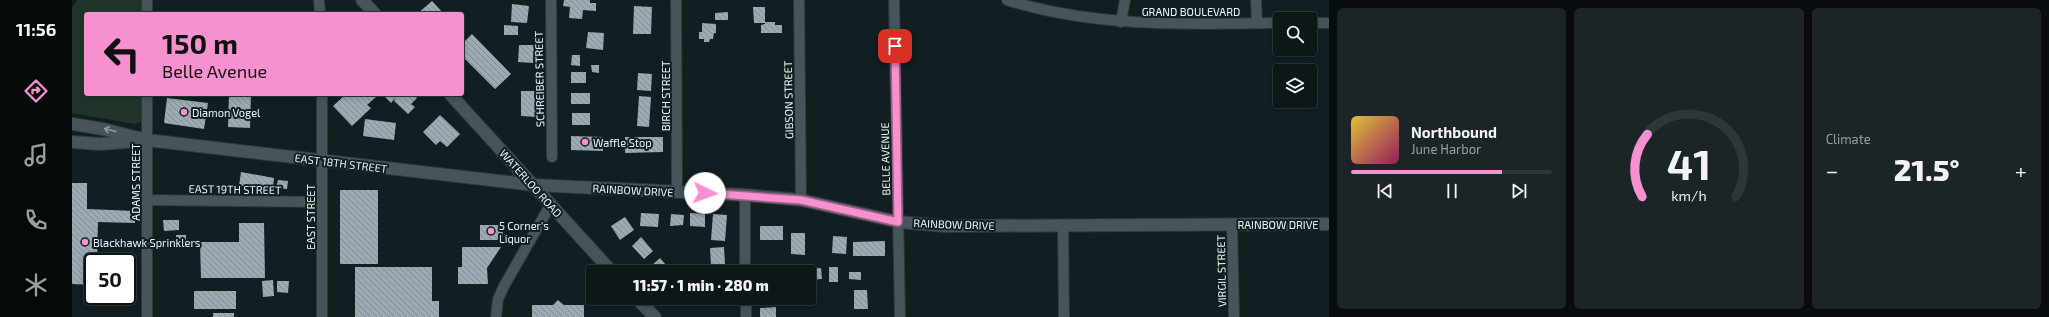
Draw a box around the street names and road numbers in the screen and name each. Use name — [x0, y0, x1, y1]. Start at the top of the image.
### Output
street label: GRAND BOULEVARD — [1142, 5, 1240, 18]
street label: SCHREIBER STREET — [532, 30, 546, 127]
street label: BIRCH STREET — [659, 60, 672, 131]
street label: GIBSON STREET — [781, 60, 795, 139]
street label: BELLE AVENUE — [878, 122, 892, 196]
street label: ADAMS STREET — [129, 143, 142, 221]
street label: WATERLOO ROAD — [497, 146, 565, 220]
street label: EAST 18TH STREET — [294, 151, 389, 175]
street label: RAINBOW DRIVE — [592, 181, 674, 199]
street label: EAST 19TH STREET — [189, 182, 282, 196]
street label: EAST STREET — [304, 183, 317, 250]
street label: RAINBOW DRIVE — [913, 216, 995, 232]
street label: RAINBOW DRIVE — [1237, 218, 1319, 231]
street label: VIRGIL STREET — [1214, 234, 1228, 307]

